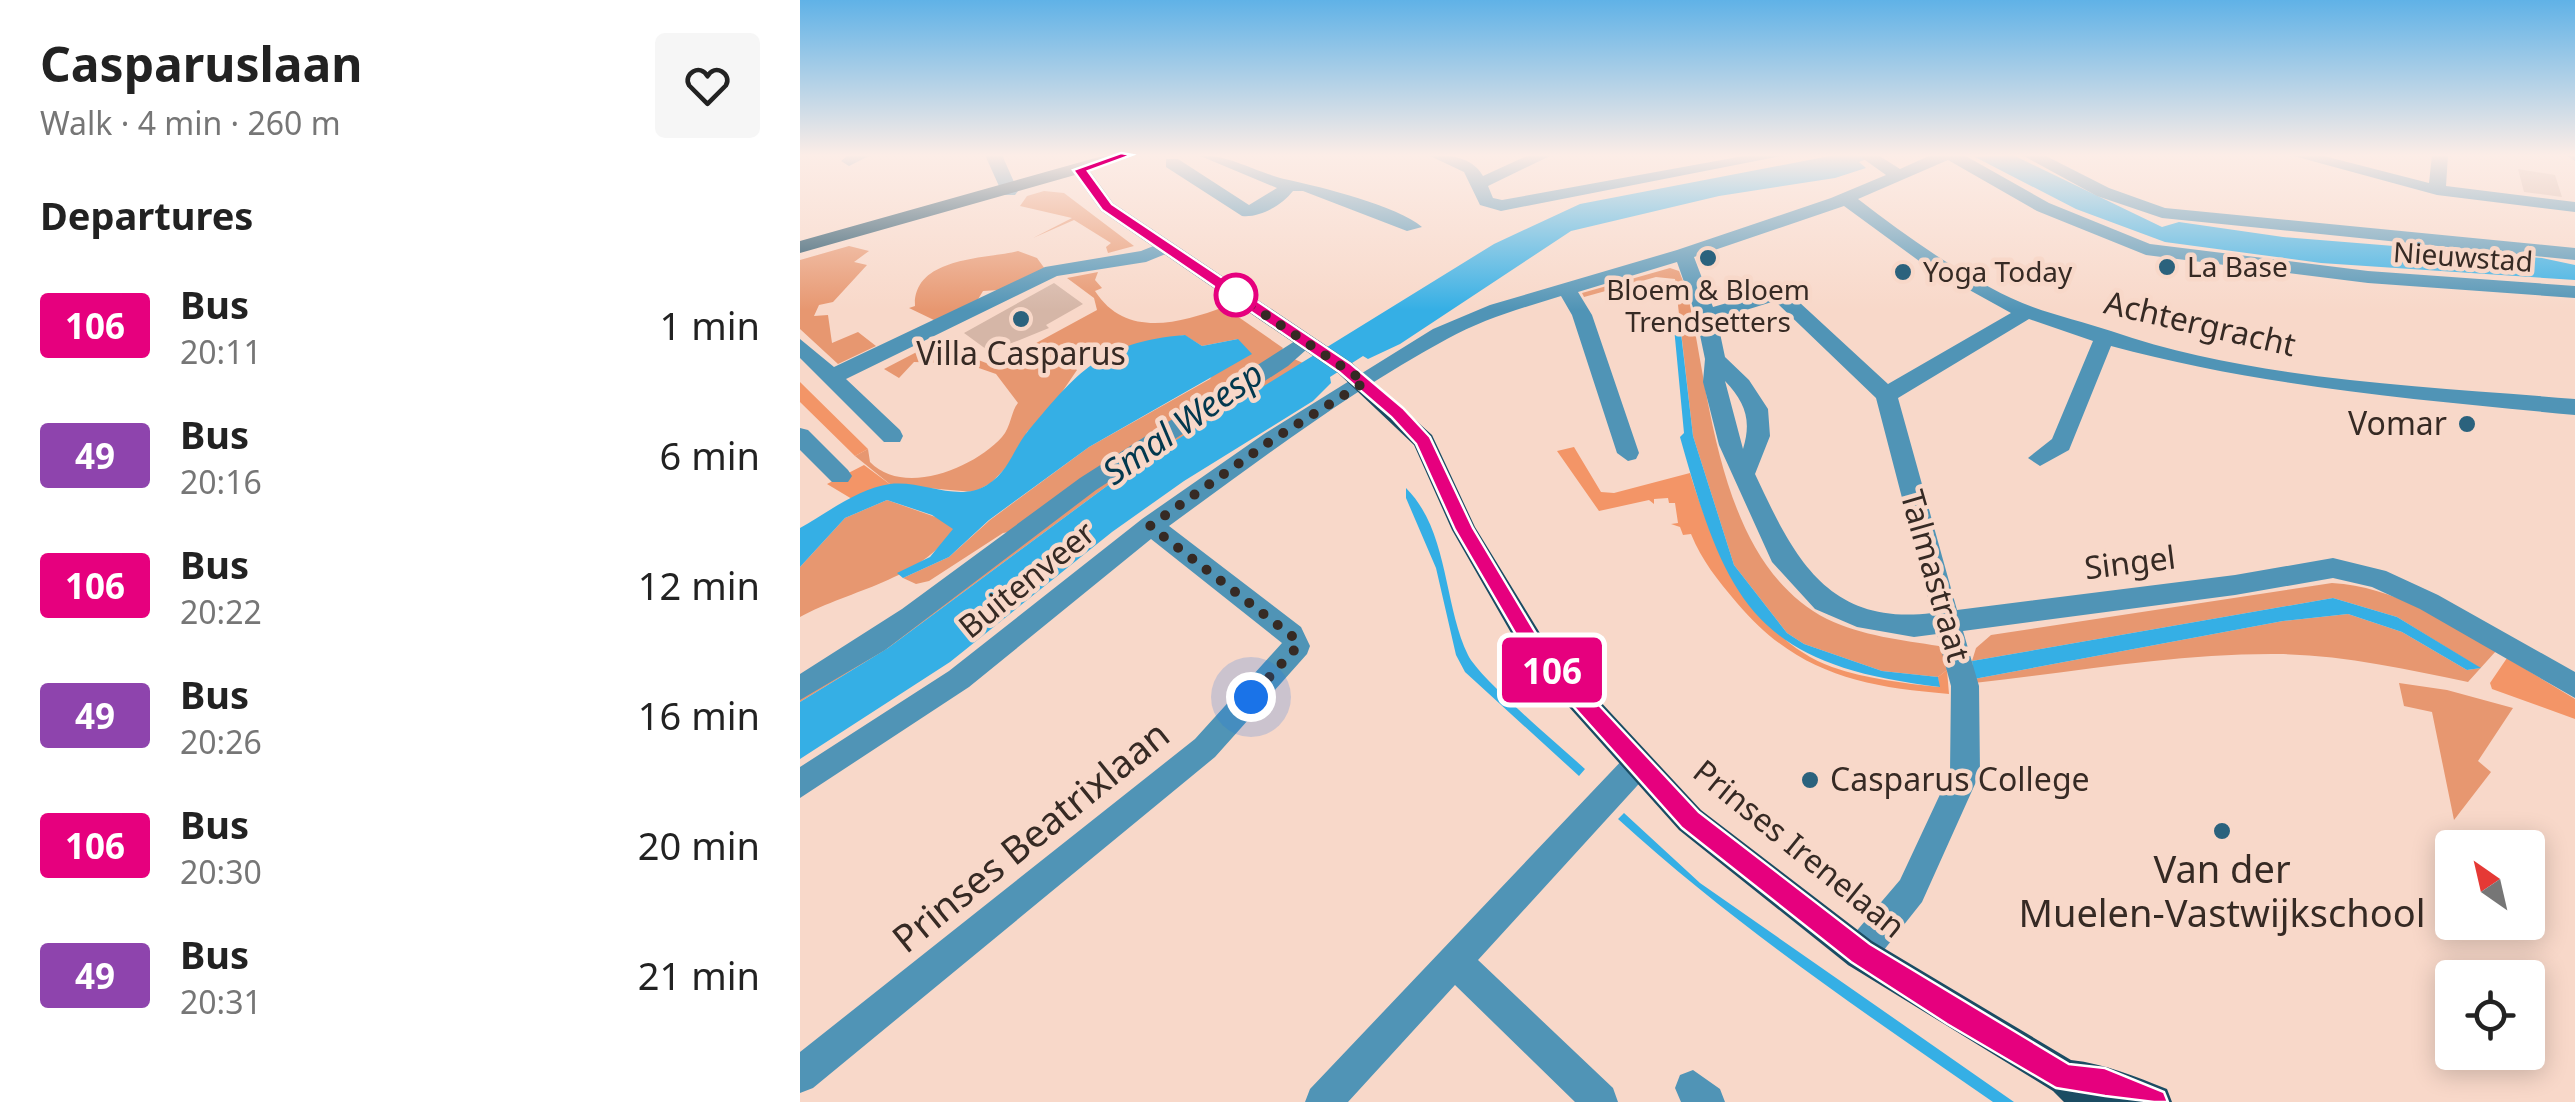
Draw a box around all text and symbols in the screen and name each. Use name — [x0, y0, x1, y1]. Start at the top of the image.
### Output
text: Casparuslaan — [40, 31, 363, 96]
button: heart — [655, 33, 760, 138]
text: Walk · 4 min · 260 m — [40, 101, 341, 144]
text: Departures — [40, 189, 253, 241]
street label: Nieuwstad — [2392, 232, 2534, 280]
marker: Bloem & Bloem Trendsetters — [1697, 247, 1719, 269]
place label: La Base — [2187, 247, 2288, 285]
place label: Yoga Today — [1923, 252, 2073, 290]
marker: La Base — [2156, 256, 2178, 278]
marker: Yoga Today — [1892, 261, 1914, 283]
place label: Bloem & Bloem Trendsetters — [1606, 270, 1810, 340]
unlabelled marker — [1215, 274, 1257, 316]
text: Bus — [180, 278, 249, 330]
street label: Achtergracht — [2101, 280, 2300, 365]
text: 1 min — [660, 299, 760, 351]
text: 106 — [65, 302, 125, 349]
marker: Villa Casparus — [1010, 308, 1032, 330]
text: 20:11 — [180, 330, 262, 373]
place label: Villa Casparus — [916, 331, 1126, 374]
water label: Smal Weesp — [1093, 349, 1272, 494]
place label: Vomar — [2348, 401, 2447, 444]
text: Bus — [180, 408, 249, 460]
marker: Vomar — [2456, 413, 2478, 435]
text: 6 min — [660, 429, 760, 481]
text: 49 — [75, 432, 115, 479]
text: 20:16 — [180, 460, 262, 503]
street label: Talmastraat — [1891, 485, 1981, 666]
street label: Buitenveer — [949, 511, 1103, 647]
street label: Singel — [2082, 535, 2178, 588]
text: Bus — [180, 538, 249, 590]
text: 12 min — [638, 559, 760, 611]
text: 106 — [65, 562, 125, 609]
text: 20:22 — [180, 590, 262, 633]
line badge: 106 — [1494, 638, 1610, 702]
text: 106 — [1522, 647, 1582, 694]
text: Bus — [180, 668, 249, 720]
your location — [1226, 672, 1276, 722]
text: 16 min — [638, 689, 760, 741]
text: 49 — [75, 692, 115, 739]
street label: Prinses Beatrixlaan — [880, 708, 1179, 963]
text: 20:26 — [180, 720, 262, 763]
street label: Prinses Irenelaan — [1685, 749, 1915, 947]
place label: Casparus College — [1830, 757, 2090, 800]
marker: Casparus College — [1799, 769, 1821, 791]
text: Bus — [180, 798, 249, 850]
text: 20 min — [638, 819, 760, 871]
marker: Van der Muelen-Vastwijkschool — [2211, 820, 2233, 842]
text: 106 — [65, 822, 125, 869]
north arrow — [2435, 830, 2545, 940]
map controls — [2435, 830, 2545, 1070]
place label: Van der Muelen-Vastwijkschool — [2018, 842, 2426, 938]
text: 20:30 — [180, 850, 262, 893]
text: Bus — [180, 928, 249, 980]
text: 21 min — [638, 949, 760, 1001]
text: 49 — [75, 952, 115, 999]
button: locate — [2435, 960, 2545, 1070]
text: 20:31 — [180, 980, 262, 1023]

